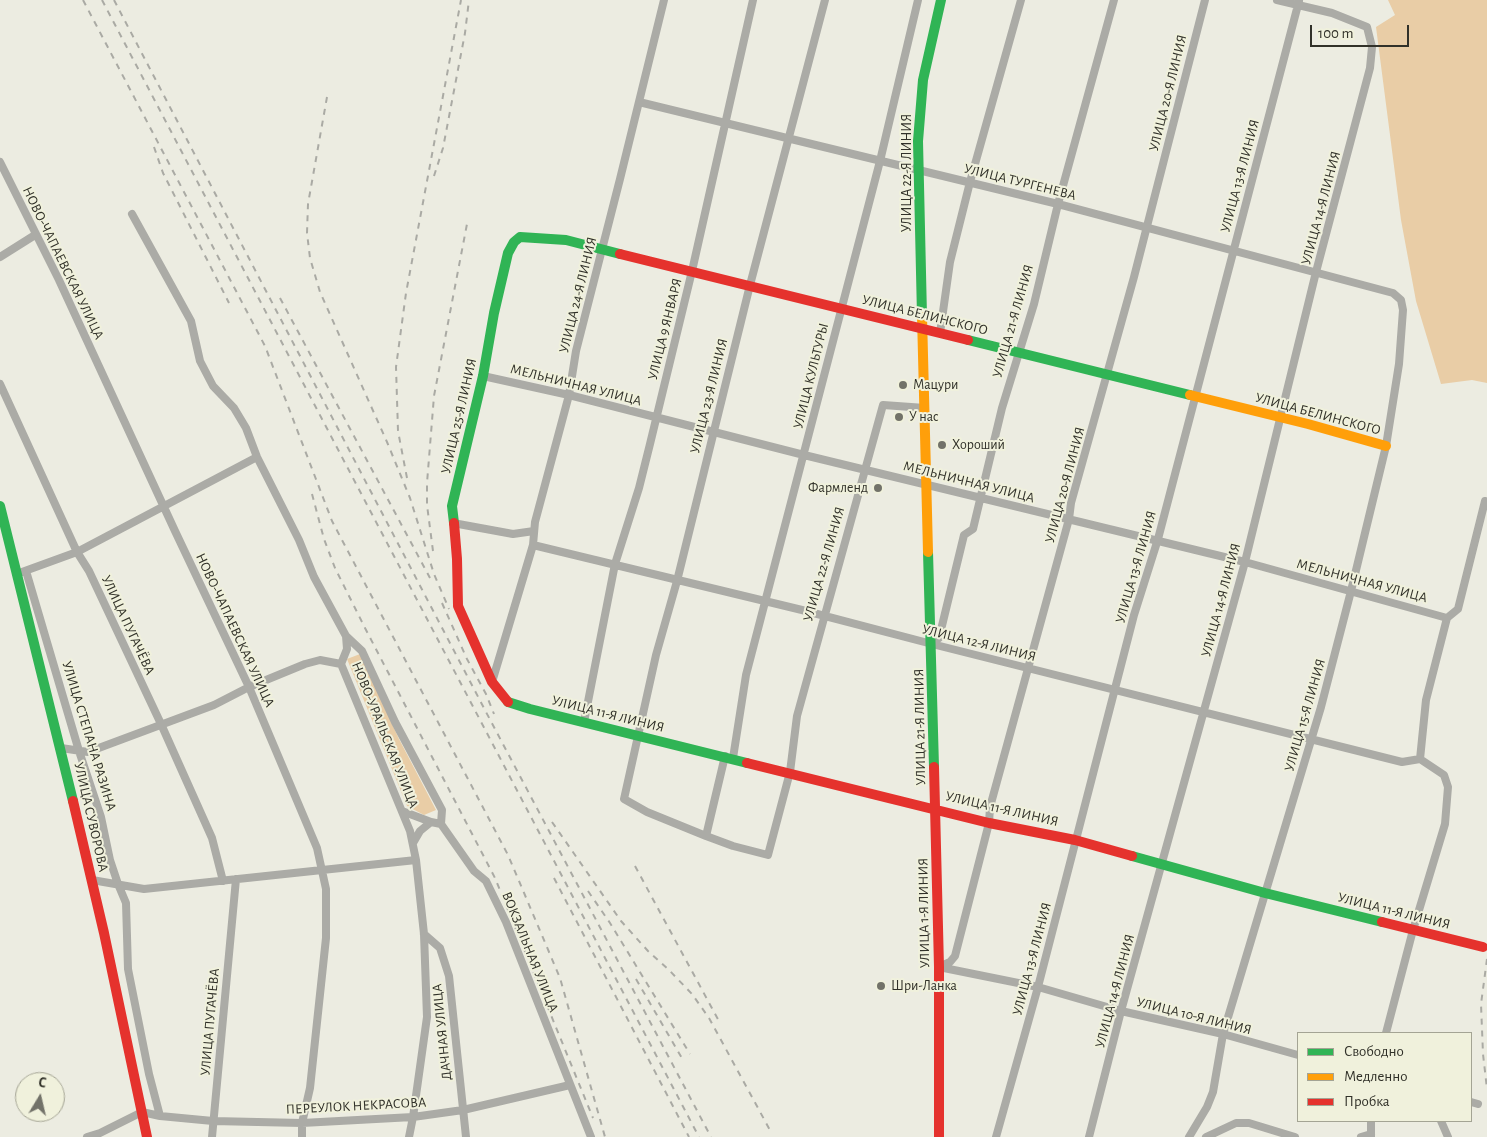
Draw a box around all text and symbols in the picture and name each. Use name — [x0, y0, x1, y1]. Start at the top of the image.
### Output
scale bar — [1312, 15, 1411, 47]
text: 100 m — [1318, 26, 1353, 41]
street label: УЛИЦА 20-Я ЛИНИЯ — [1145, 33, 1191, 153]
street label: УЛИЦА 22-Я ЛИНИЯ — [899, 114, 915, 232]
street label: УЛИЦА 13-Я ЛИНИЯ — [1217, 118, 1263, 234]
street label: УЛИЦА 14-Я ЛИНИЯ — [1298, 149, 1344, 267]
street label: УЛИЦА ТУРГЕНЕВА — [962, 160, 1078, 204]
street label: НОВО-ЧАПАЕВСКАЯ УЛИЦА — [19, 184, 107, 342]
street label: УЛИЦА 24-Я ЛИНИЯ — [555, 235, 601, 355]
street label: УЛИЦА 21-Я ЛИНИЯ — [989, 262, 1037, 380]
street label: УЛИЦА 9 ЯНВАРЯ — [644, 276, 686, 382]
street label: УЛИЦА БЕЛИНСКОГО — [860, 291, 990, 339]
street label: УЛИЦА КУЛЬТУРЫ — [790, 321, 832, 431]
street label: УЛИЦА 23-Я ЛИНИЯ — [687, 337, 731, 455]
street label: УЛИЦА 25-Я ЛИНИЯ — [438, 357, 480, 475]
street label: МЕЛЬНИЧНАЯ УЛИЦА — [509, 361, 643, 409]
place label: Мацури — [913, 377, 958, 393]
marker: Мацури — [897, 379, 909, 391]
street label: УЛИЦА БЕЛИНСКОГО — [1253, 389, 1383, 439]
place label: У нас — [909, 409, 939, 425]
marker: У нас — [893, 411, 905, 423]
street label: УЛИЦА 20-Я ЛИНИЯ — [1041, 425, 1089, 545]
place label: Хороший — [952, 437, 1005, 453]
marker: Хороший — [936, 439, 948, 451]
street label: МЕЛЬНИЧНАЯ УЛИЦА — [902, 458, 1036, 506]
place label: Фармленд — [808, 480, 868, 496]
marker: Фармленд — [872, 482, 884, 494]
street label: УЛИЦА 22-Я ЛИНИЯ — [800, 505, 848, 623]
street label: УЛИЦА 13-Я ЛИНИЯ — [1112, 509, 1160, 625]
street label: УЛИЦА 14-Я ЛИНИЯ — [1198, 541, 1244, 659]
street label: НОВО-ЧАПАЕВСКАЯ УЛИЦА — [192, 550, 278, 710]
street label: МЕЛЬНИЧНАЯ УЛИЦА — [1295, 555, 1429, 607]
street label: УЛИЦА ПУГАЧЁВА — [98, 573, 158, 677]
street label: УЛИЦА 12-Я ЛИНИЯ — [920, 621, 1038, 665]
street label: УЛИЦА 15-Я ЛИНИЯ — [1281, 657, 1329, 773]
street label: УЛИЦА СТЕПАНА РАЗИНА — [58, 659, 120, 813]
street label: НОВО-УРАЛЬСКАЯ УЛИЦА — [348, 659, 422, 811]
street label: УЛИЦА 21-Я ЛИНИЯ — [911, 668, 929, 786]
street label: УЛИЦА 11-Я ЛИНИЯ — [550, 692, 666, 736]
street label: УЛИЦА СУВОРОВА — [70, 761, 112, 873]
street label: УЛИЦА 11-Я ЛИНИЯ — [944, 788, 1060, 830]
street label: УЛИЦА 1-Я ЛИНИЯ — [915, 858, 933, 968]
street label: ВОКЗАЛЬНАЯ УЛИЦА — [498, 889, 562, 1015]
street label: УЛИЦА 11-Я ЛИНИЯ — [1336, 889, 1452, 933]
street label: УЛИЦА 13-Я ЛИНИЯ — [1009, 901, 1055, 1017]
street label: УЛИЦА 14-Я ЛИНИЯ — [1092, 932, 1138, 1050]
street label: УЛИЦА ПУГАЧЁВА — [197, 968, 223, 1076]
place label: Шри-Ланка — [891, 978, 957, 994]
marker: Шри-Ланка — [875, 980, 887, 992]
street label: ДАЧНАЯ УЛИЦА — [429, 983, 455, 1081]
street label: УЛИЦА 10-Я ЛИНИЯ — [1135, 994, 1253, 1038]
legend — [1297, 1032, 1472, 1122]
text: Свободно — [1344, 1044, 1404, 1059]
text: Медленно — [1344, 1069, 1408, 1084]
north arrow — [15, 1072, 65, 1122]
text: С — [37, 1076, 47, 1091]
street label: ПЕРЕУЛОК НЕКРАСОВА — [285, 1094, 427, 1118]
text: Пробка — [1344, 1094, 1390, 1109]

